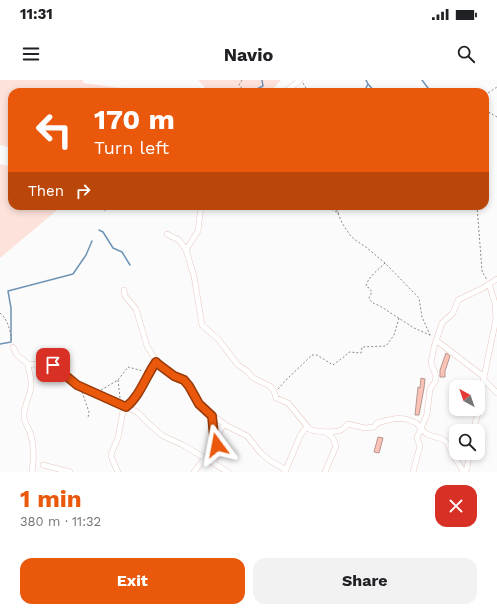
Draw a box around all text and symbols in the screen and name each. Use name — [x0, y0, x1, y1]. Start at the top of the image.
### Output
text: 11:31 — [20, 5, 53, 23]
icon: menu — [20, 43, 42, 65]
icon: search — [455, 43, 477, 65]
text: Navio — [224, 44, 273, 65]
text: 170 m — [94, 103, 175, 136]
icon: left — [28, 104, 80, 156]
text: Turn left — [94, 137, 169, 158]
icon: right — [72, 180, 94, 202]
text: Then — [28, 182, 64, 200]
pin — [36, 348, 70, 382]
icon: arrive — [42, 354, 64, 376]
north arrow — [449, 380, 485, 416]
map controls — [449, 380, 485, 460]
position arrow — [196, 424, 238, 466]
button: search — [449, 424, 485, 460]
text: 1 min — [20, 485, 82, 513]
button: close — [435, 485, 477, 527]
text: 380 m · 11:32 — [20, 514, 101, 529]
button: Exit — [20, 558, 245, 604]
button: Share — [253, 558, 477, 604]

